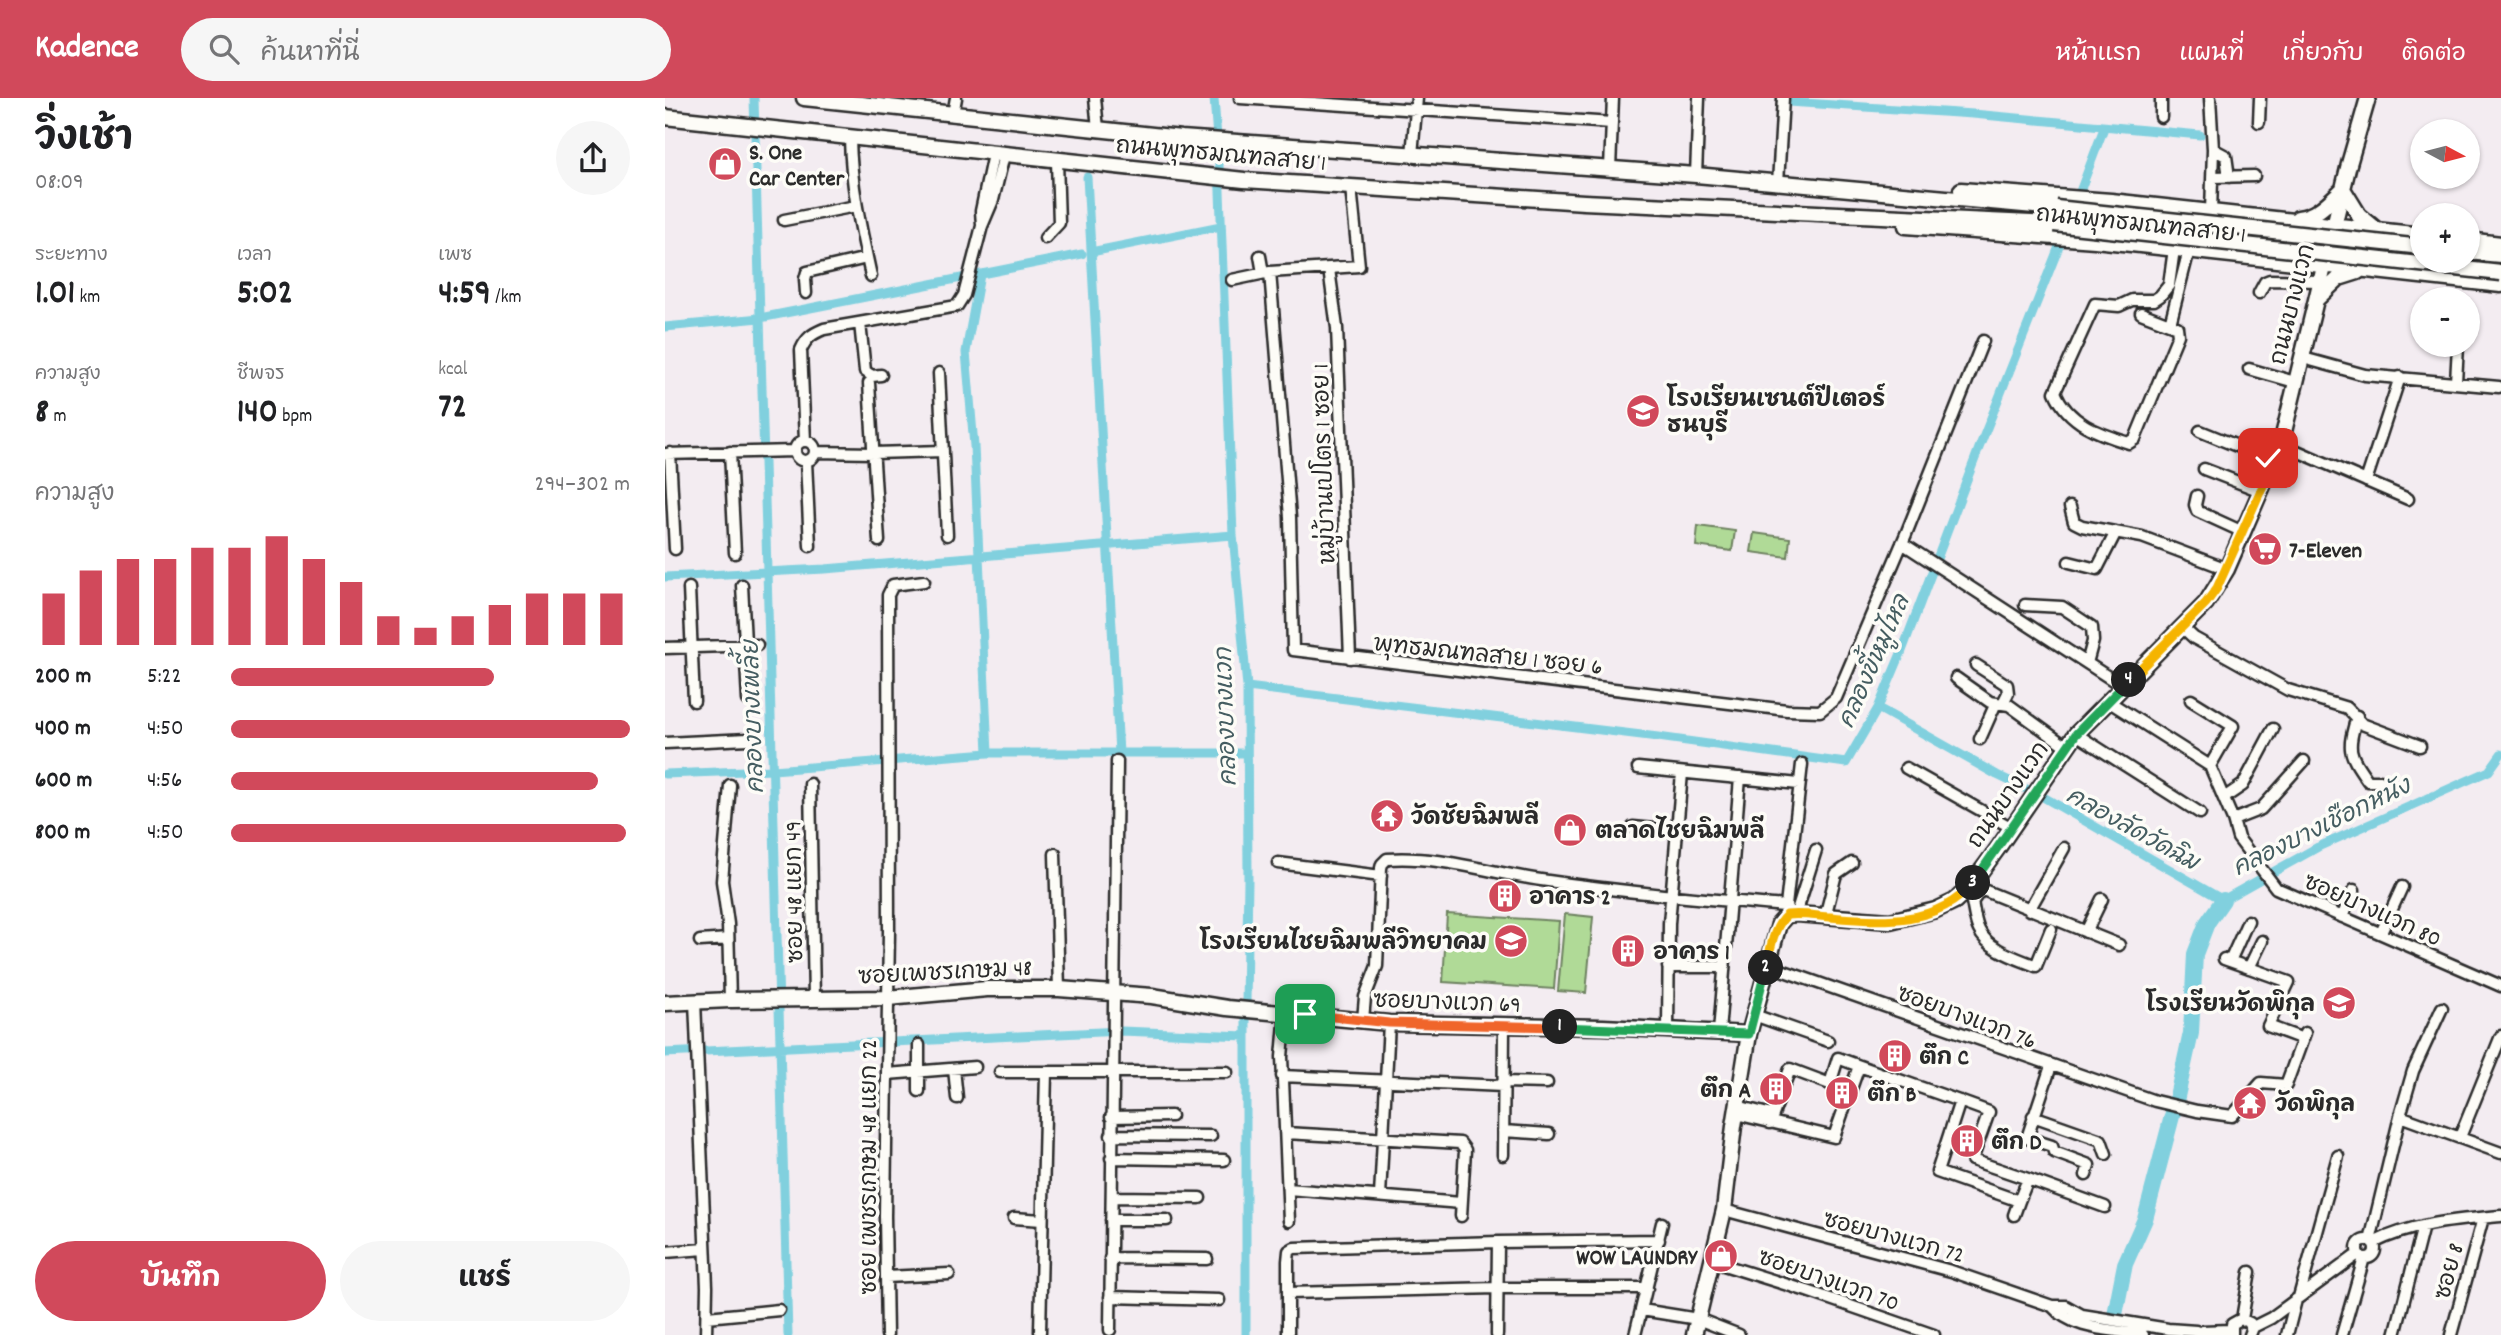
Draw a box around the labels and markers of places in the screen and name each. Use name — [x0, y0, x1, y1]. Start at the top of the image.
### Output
place label: S. One Car Center — [749, 138, 845, 197]
shop icon: S. One Car Center — [706, 145, 744, 183]
place label: โรงเรียนเซนต์ปีเตอร์ ธนบุรี — [1666, 383, 1886, 444]
school or university icon: โรงเรียนเซนต์ปีเตอร์ ธนบุรี — [1624, 392, 1662, 430]
pin — [2238, 428, 2298, 488]
supermarket icon: 7-Eleven — [2246, 530, 2284, 568]
place label: 7-Eleven — [2289, 536, 2362, 569]
pin: 4 — [2111, 662, 2147, 698]
temple icon: วัดชัยฉิมพลี — [1368, 797, 1406, 835]
place label: วัดชัยฉิมพลี — [1411, 801, 1539, 836]
shop icon: ตลาดไชยฉิมพลี — [1551, 811, 1589, 849]
place label: ตลาดไชยฉิมพลี — [1595, 815, 1765, 850]
pin: 3 — [1955, 866, 1991, 900]
building icon: อาคาร 2 — [1486, 877, 1524, 915]
place label: อาคาร 2 — [1529, 883, 1611, 916]
school or university icon: โรงเรียนไชยฉิมพลีวิทยาคม — [1492, 922, 1530, 960]
place label: โรงเรียนไชยฉิมพลีวิทยาคม — [1199, 926, 1487, 961]
building icon: อาคาร 1 — [1609, 932, 1647, 970]
place label: อาคาร 1 — [1653, 938, 1730, 971]
pin: 2 — [1749, 950, 1783, 986]
pin — [1275, 984, 1335, 1044]
school or university icon: โรงเรียนวัดพิกุล — [2320, 984, 2358, 1022]
place label: โรงเรียนวัดพิกุล — [2145, 988, 2315, 1023]
pin: 1 — [1543, 1010, 1577, 1044]
building icon: ตึก C — [1876, 1037, 1914, 1075]
place label: ตึก C — [1919, 1042, 1969, 1076]
building icon: ตึก A — [1757, 1070, 1795, 1108]
building icon: ตึก B — [1823, 1074, 1861, 1112]
place label: ตึก A — [1700, 1075, 1751, 1109]
place label: ตึก B — [1867, 1079, 1916, 1113]
temple icon: วัดพิกุล — [2231, 1084, 2269, 1122]
place label: วัดพิกุล — [2275, 1089, 2355, 1123]
building icon: ตึก D — [1948, 1122, 1986, 1160]
place label: ตึก D — [1991, 1127, 2041, 1161]
shop icon: WOW LAUNDRY — [1702, 1237, 1740, 1275]
place label: WOW LAUNDRY — [1576, 1243, 1699, 1276]

